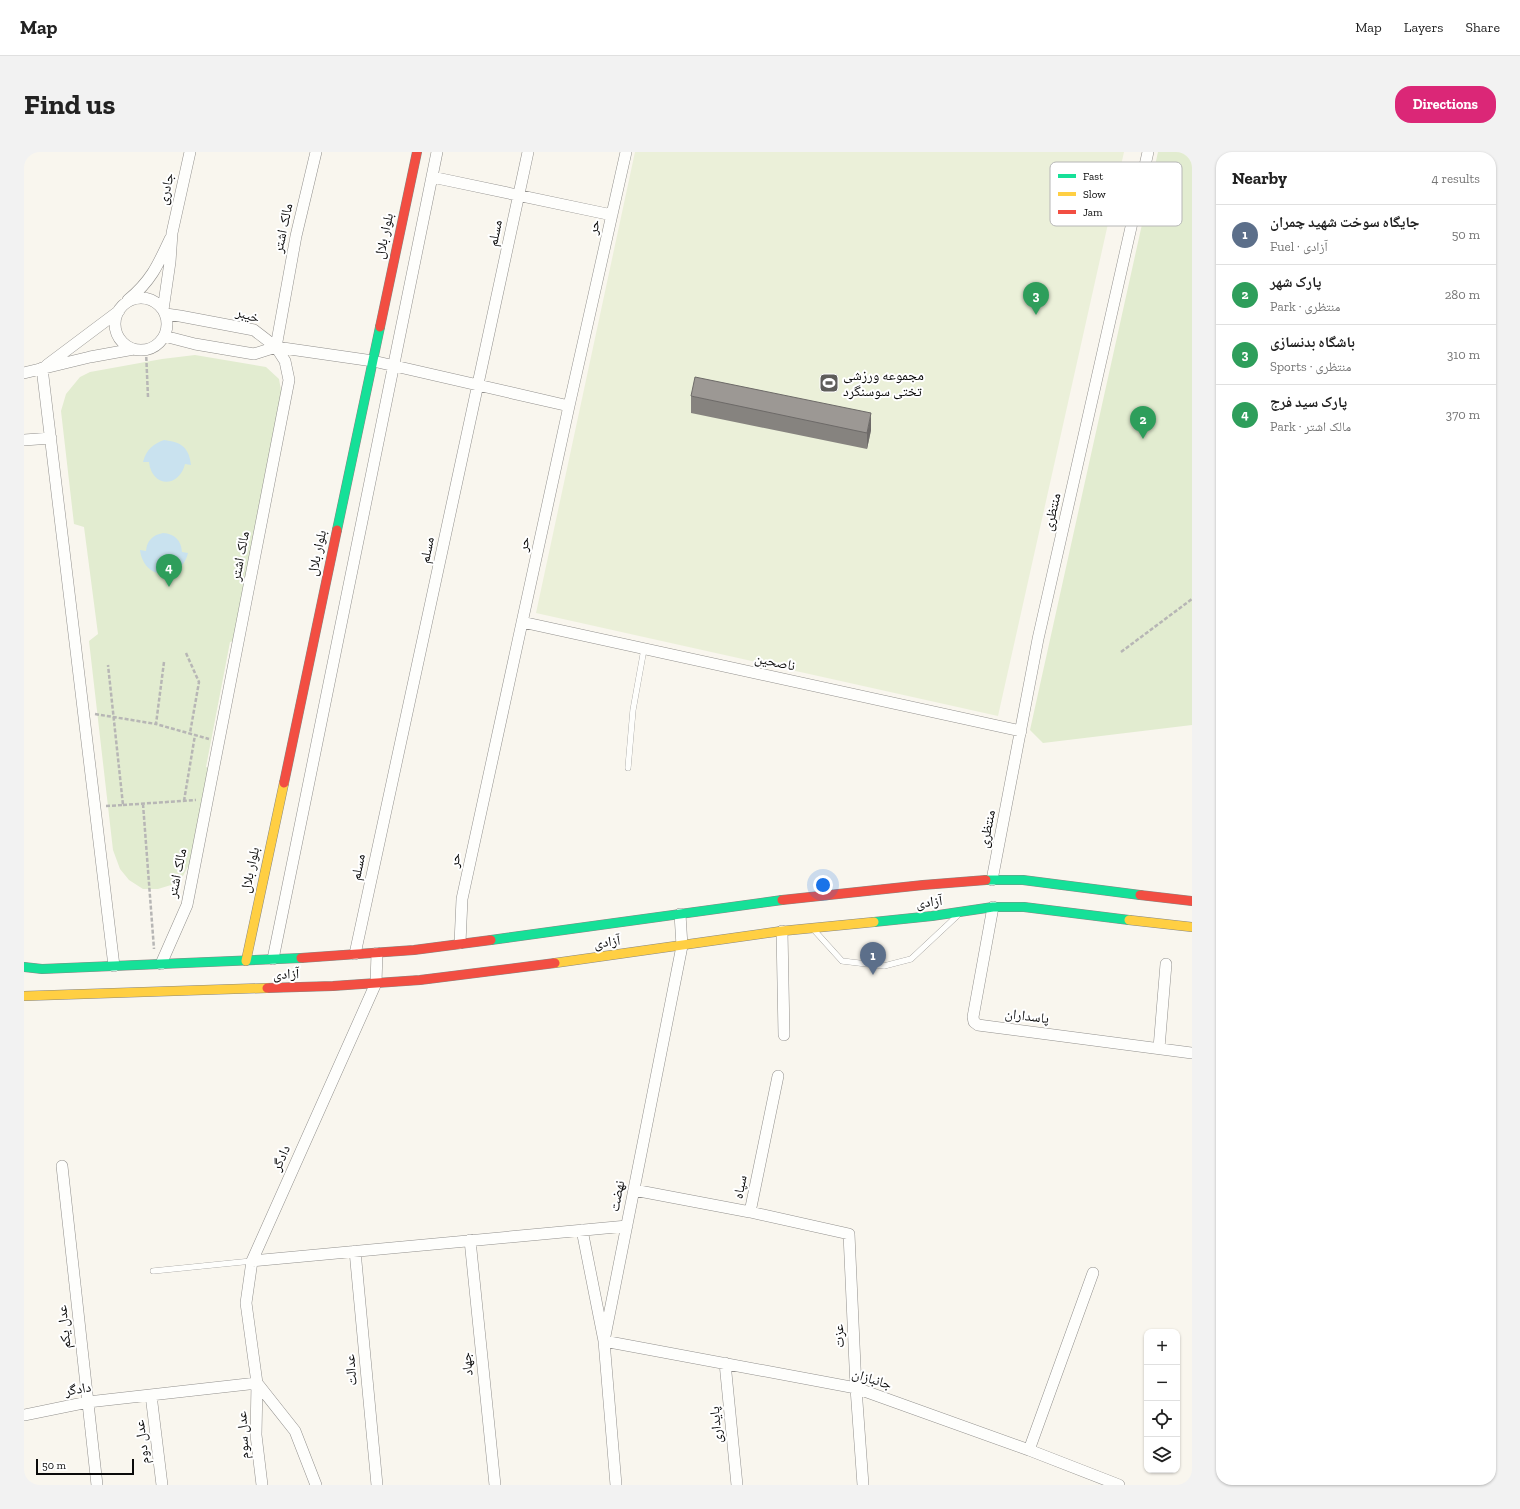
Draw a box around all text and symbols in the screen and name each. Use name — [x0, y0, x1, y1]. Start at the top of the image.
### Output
text: Map — [20, 16, 57, 39]
text: Map — [1355, 19, 1382, 36]
text: Layers — [1404, 19, 1443, 36]
text: Share — [1465, 19, 1500, 36]
button: Directions — [1395, 86, 1496, 123]
text: Find us — [24, 88, 115, 121]
legend — [1050, 162, 1182, 226]
text: Nearby — [1232, 168, 1287, 188]
text: Fast — [1083, 170, 1104, 183]
street label: جادری — [154, 171, 178, 207]
text: 4 results — [1432, 171, 1480, 186]
text: Slow — [1083, 188, 1106, 201]
street label: مالک اشتر — [269, 202, 297, 255]
text: Jam — [1083, 206, 1103, 219]
street label: بلوار بلال — [371, 211, 397, 260]
text: جایگاه سوخت شهید چمران — [1270, 213, 1419, 231]
street label: مسلم — [484, 218, 507, 248]
street label: حر — [584, 218, 604, 237]
text: 1 — [1242, 227, 1248, 242]
text: 50 m — [1452, 227, 1480, 242]
text: Fuel · آزادی — [1270, 239, 1328, 254]
text: پارک شهر — [1270, 273, 1321, 291]
pin: 3 — [1023, 282, 1049, 315]
text: 2 — [1242, 287, 1248, 302]
text: 280 m — [1445, 287, 1480, 302]
text: Park · منتظری — [1270, 299, 1340, 314]
street label: خیبر — [233, 303, 262, 327]
text: باشگاه بدنسازی — [1270, 333, 1355, 351]
text: 3 — [1242, 347, 1248, 362]
text: 310 m — [1447, 347, 1480, 362]
text: Sports · منتظری — [1270, 359, 1351, 374]
place label: مجموعه ورزشی تختی سوسنگرد — [843, 367, 924, 400]
sports icon: مجموعه ورزشی تختی سوسنگرد — [818, 372, 840, 394]
text: پارک سید فرج — [1270, 393, 1347, 411]
pin: 2 — [1130, 406, 1156, 439]
text: 4 — [1241, 407, 1249, 422]
text: 370 m — [1446, 407, 1480, 422]
text: Park · مالک اشتر — [1270, 419, 1351, 434]
street label: منتظری — [1039, 491, 1065, 533]
street label: بلوار بلال — [304, 528, 330, 577]
street label: مالک اشتر — [227, 530, 253, 583]
street label: مسلم — [416, 535, 439, 565]
street label: حر — [514, 535, 534, 554]
pin: 4 — [156, 554, 182, 587]
street label: ناصحین — [753, 649, 797, 675]
street label: منتظری — [975, 808, 999, 850]
street label: بلوار بلال — [237, 845, 263, 894]
street label: مالک اشتر — [163, 847, 191, 900]
street label: حر — [445, 851, 465, 870]
street label: مسلم — [347, 852, 370, 882]
your location — [813, 875, 833, 895]
street label: آزادی — [915, 892, 944, 912]
street label: آزادی — [593, 932, 622, 952]
pin: 1 — [860, 942, 886, 975]
street label: آزادی — [272, 965, 300, 983]
street label: پاسداران — [1004, 1005, 1050, 1027]
street label: دادگر — [267, 1142, 294, 1174]
street label: سپاه — [729, 1174, 751, 1200]
street label: نهضت — [606, 1179, 628, 1213]
street label: عدل یکم — [53, 1304, 76, 1350]
street label: عزت — [830, 1324, 848, 1348]
map controls — [1144, 1329, 1180, 1473]
button: + — [1144, 1329, 1180, 1365]
street label: جهاد — [457, 1351, 477, 1377]
street label: عدالت — [341, 1354, 361, 1386]
street label: جانبازان — [850, 1365, 894, 1393]
button: − — [1144, 1365, 1180, 1401]
street label: دادگر — [63, 1378, 93, 1400]
button: locate — [1144, 1401, 1180, 1437]
street label: پایداری — [706, 1406, 726, 1444]
street label: عدل سوم — [233, 1411, 254, 1459]
street label: عدل دوم — [131, 1419, 154, 1465]
button: layers — [1144, 1437, 1180, 1473]
scale bar — [36, 1457, 134, 1476]
text: 50 m — [42, 1459, 66, 1472]

